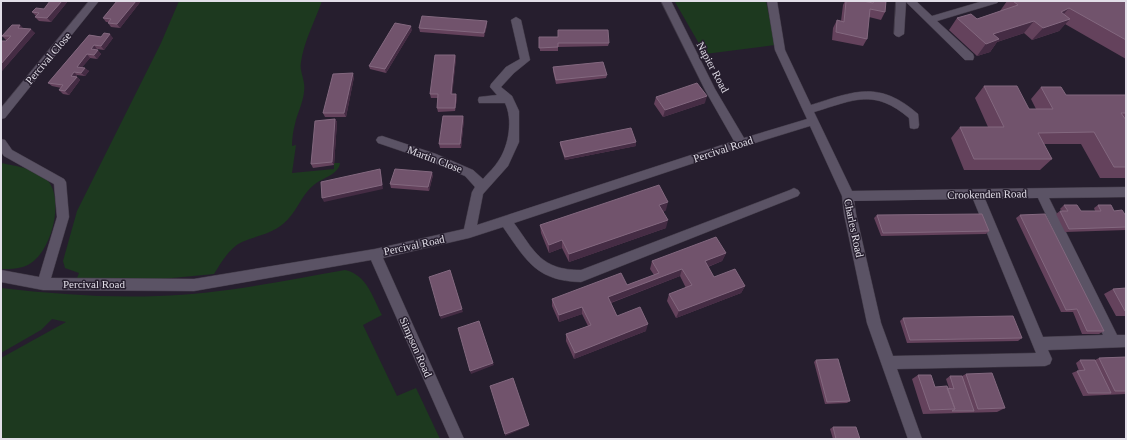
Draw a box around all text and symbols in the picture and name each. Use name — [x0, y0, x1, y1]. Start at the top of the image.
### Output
street label: Percival Close — [23, 30, 73, 86]
street label: Napier Road — [695, 40, 732, 95]
street label: Percival Road — [692, 134, 755, 164]
street label: Martin Close — [406, 143, 464, 175]
street label: Crookenden Road — [947, 187, 1027, 201]
street label: Charles Road — [842, 198, 866, 259]
street label: Percival Road — [382, 233, 446, 257]
street label: Percival Road — [63, 278, 126, 290]
street label: Simpson Road — [397, 315, 435, 379]

